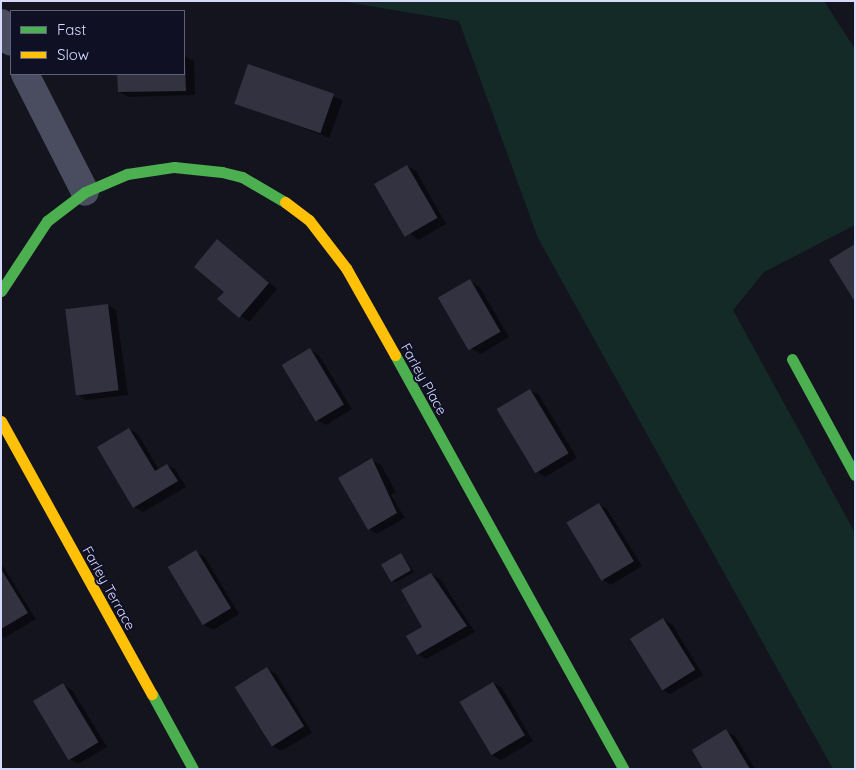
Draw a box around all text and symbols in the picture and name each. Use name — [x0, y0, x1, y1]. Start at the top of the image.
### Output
legend — [10, 10, 185, 75]
text: Fast — [57, 20, 86, 39]
text: Slow — [57, 45, 89, 64]
street label: Farley Place — [397, 340, 451, 418]
street label: Farley Terrace — [79, 543, 139, 633]

